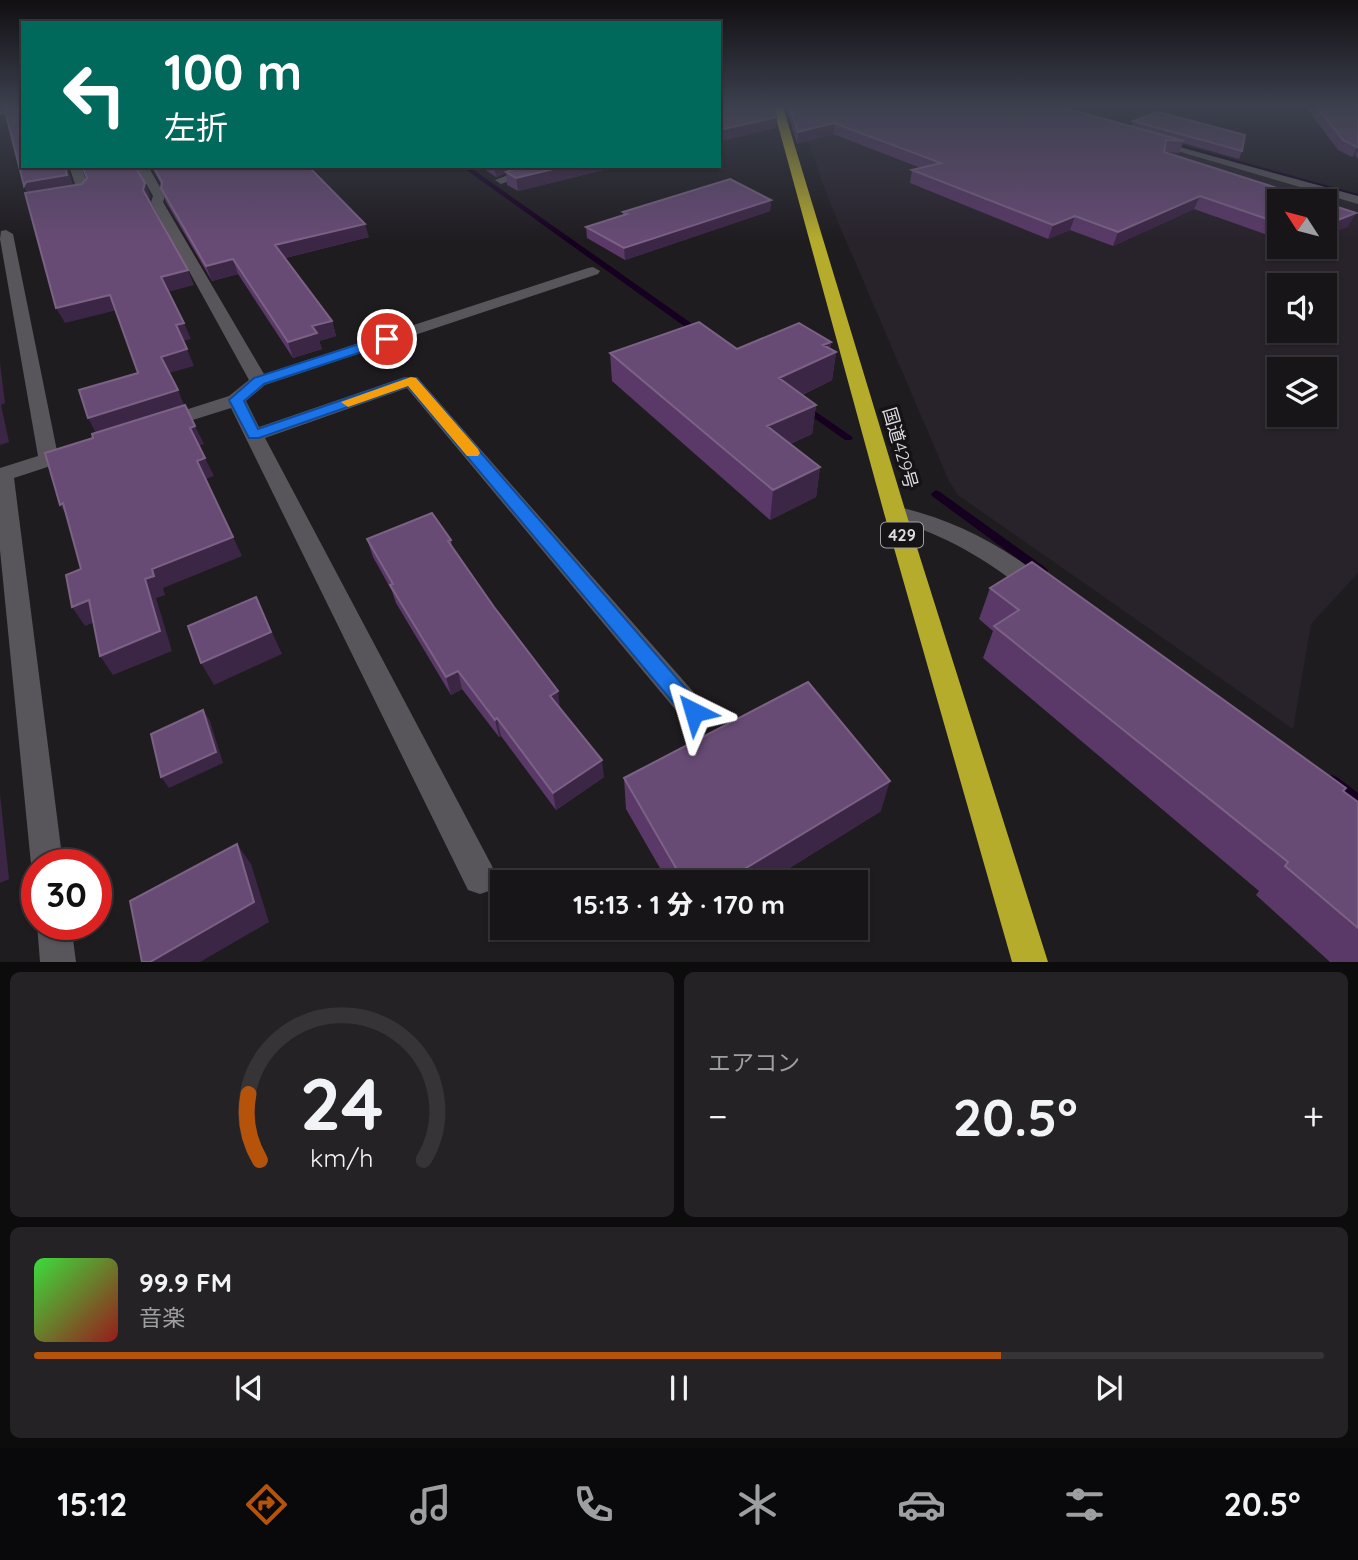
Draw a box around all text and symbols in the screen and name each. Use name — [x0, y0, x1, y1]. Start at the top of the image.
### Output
text: 100 m — [164, 41, 302, 102]
icon: left — [49, 49, 140, 140]
text: 左折 — [164, 107, 228, 147]
north arrow — [1267, 189, 1337, 259]
map controls — [1267, 189, 1337, 427]
button: sound — [1267, 273, 1337, 343]
pin — [357, 309, 417, 369]
icon: arrive — [368, 320, 406, 358]
button: layers — [1267, 357, 1337, 427]
street label: 国道429号 — [878, 405, 923, 491]
road number: 429 — [881, 522, 923, 548]
position arrow — [657, 675, 731, 749]
speed limit sign: 30 — [21, 849, 112, 940]
text: 15:13 · 1 分 · 170 m — [573, 888, 785, 921]
text: エアコン — [708, 1048, 800, 1077]
text: 24 — [300, 1058, 384, 1149]
text: 20.5° — [953, 1084, 1078, 1149]
text: − — [708, 1092, 728, 1140]
text: + — [1303, 1092, 1324, 1140]
text: km/h — [310, 1142, 374, 1173]
text: 99.9 FM — [139, 1266, 232, 1299]
text: 音楽 — [139, 1303, 185, 1332]
icon: previous — [230, 1369, 268, 1407]
icon: pause — [660, 1369, 698, 1407]
icon: next — [1090, 1369, 1128, 1407]
icon: directions — [242, 1480, 291, 1529]
icon: music — [406, 1480, 455, 1529]
icon: phone — [569, 1480, 618, 1529]
icon: climate — [733, 1480, 782, 1529]
icon: car — [897, 1480, 946, 1529]
icon: filters — [1060, 1480, 1109, 1529]
text: 15:12 — [57, 1484, 128, 1524]
text: 20.5° — [1224, 1484, 1301, 1524]

